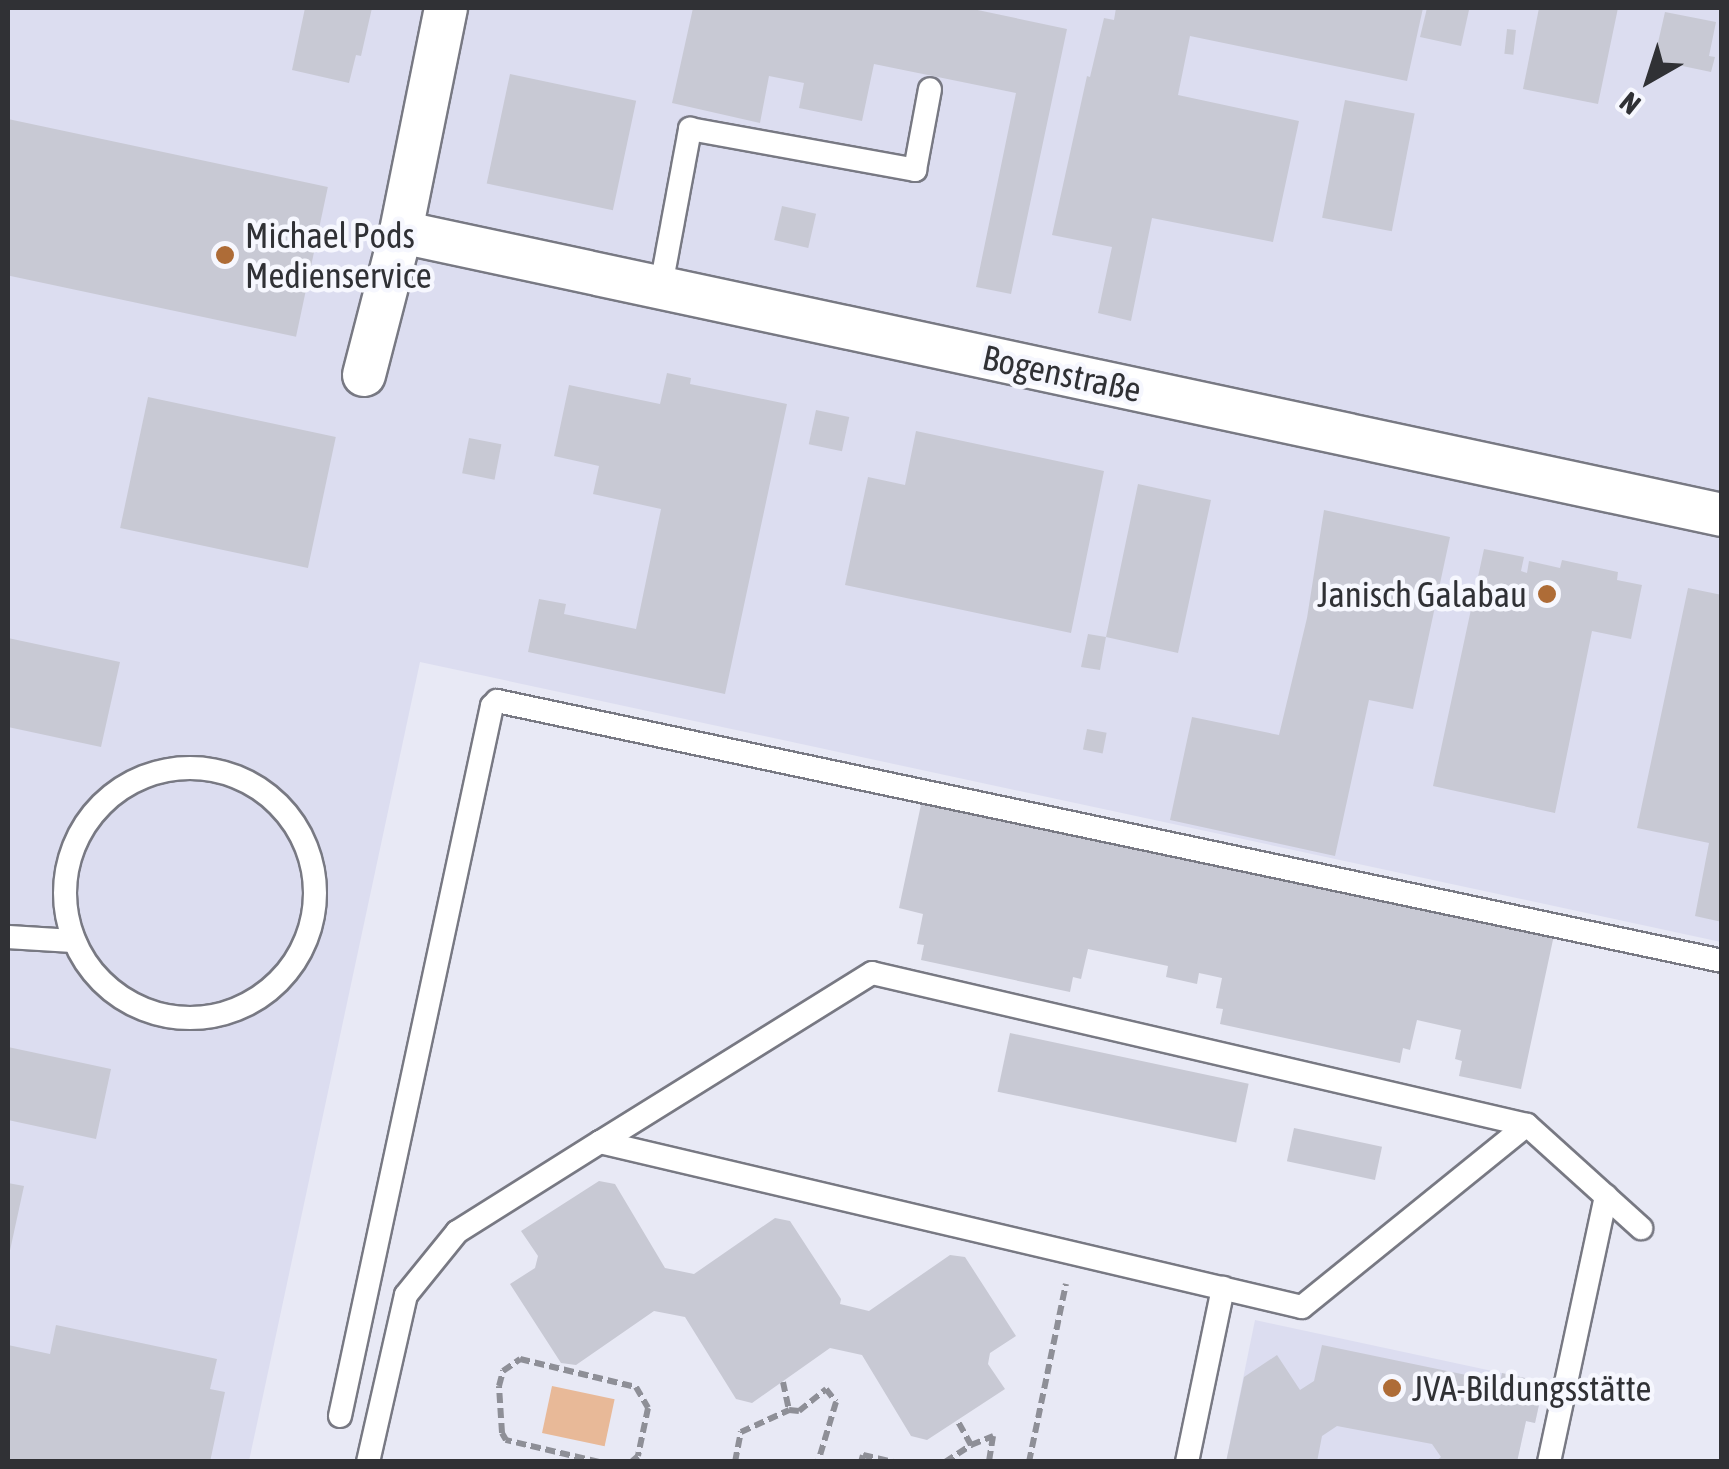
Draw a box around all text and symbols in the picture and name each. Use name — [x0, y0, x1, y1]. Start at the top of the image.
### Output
north arrow — [1599, 30, 1699, 130]
text: N — [1614, 86, 1647, 121]
place label: Michael Pods Medienservice — [245, 214, 432, 296]
marker: Michael Pods Medienservice — [214, 244, 236, 266]
street label: Bogenstraße — [979, 336, 1145, 410]
place label: Janisch Galabau — [1317, 573, 1527, 615]
marker: Janisch Galabau — [1536, 583, 1558, 605]
place label: JVA-Bildungsstätte — [1412, 1367, 1651, 1409]
marker: JVA-Bildungsstätte — [1381, 1377, 1403, 1399]

